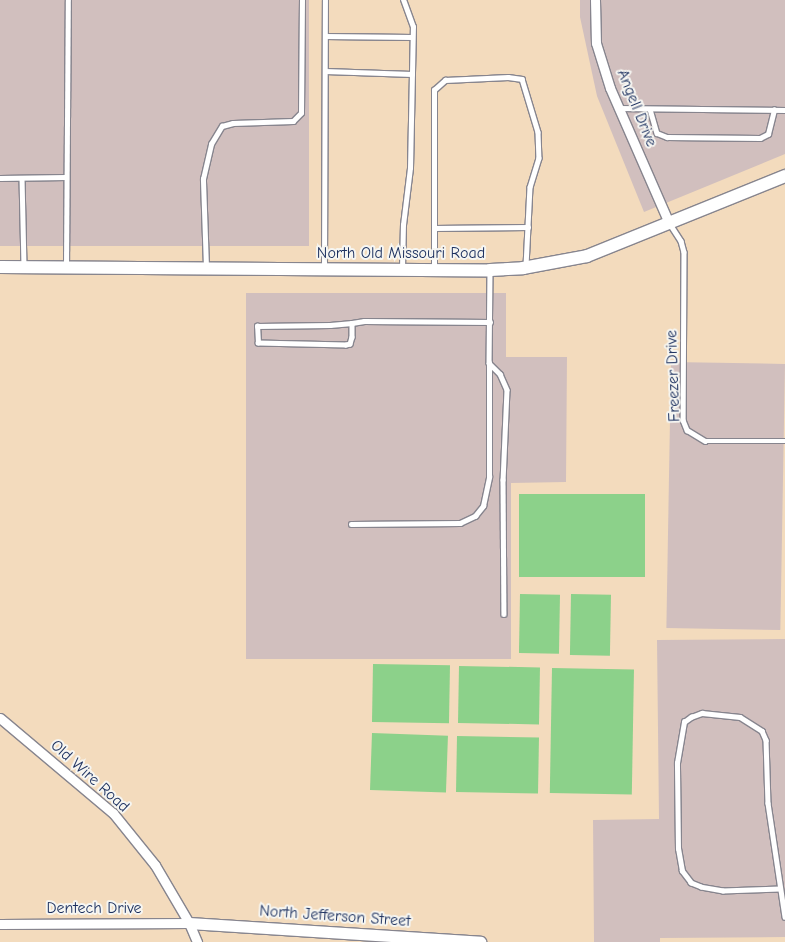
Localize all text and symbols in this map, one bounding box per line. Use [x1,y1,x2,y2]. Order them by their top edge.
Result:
street label: Angell Drive [613,67,661,149]
street label: North Old Missouri Road [317,243,485,263]
street label: Freezer Drive [662,330,684,422]
street label: Old Wire Road [47,736,133,816]
street label: Dentech Drive [46,898,142,918]
street label: North Jefferson Street [259,901,411,931]

